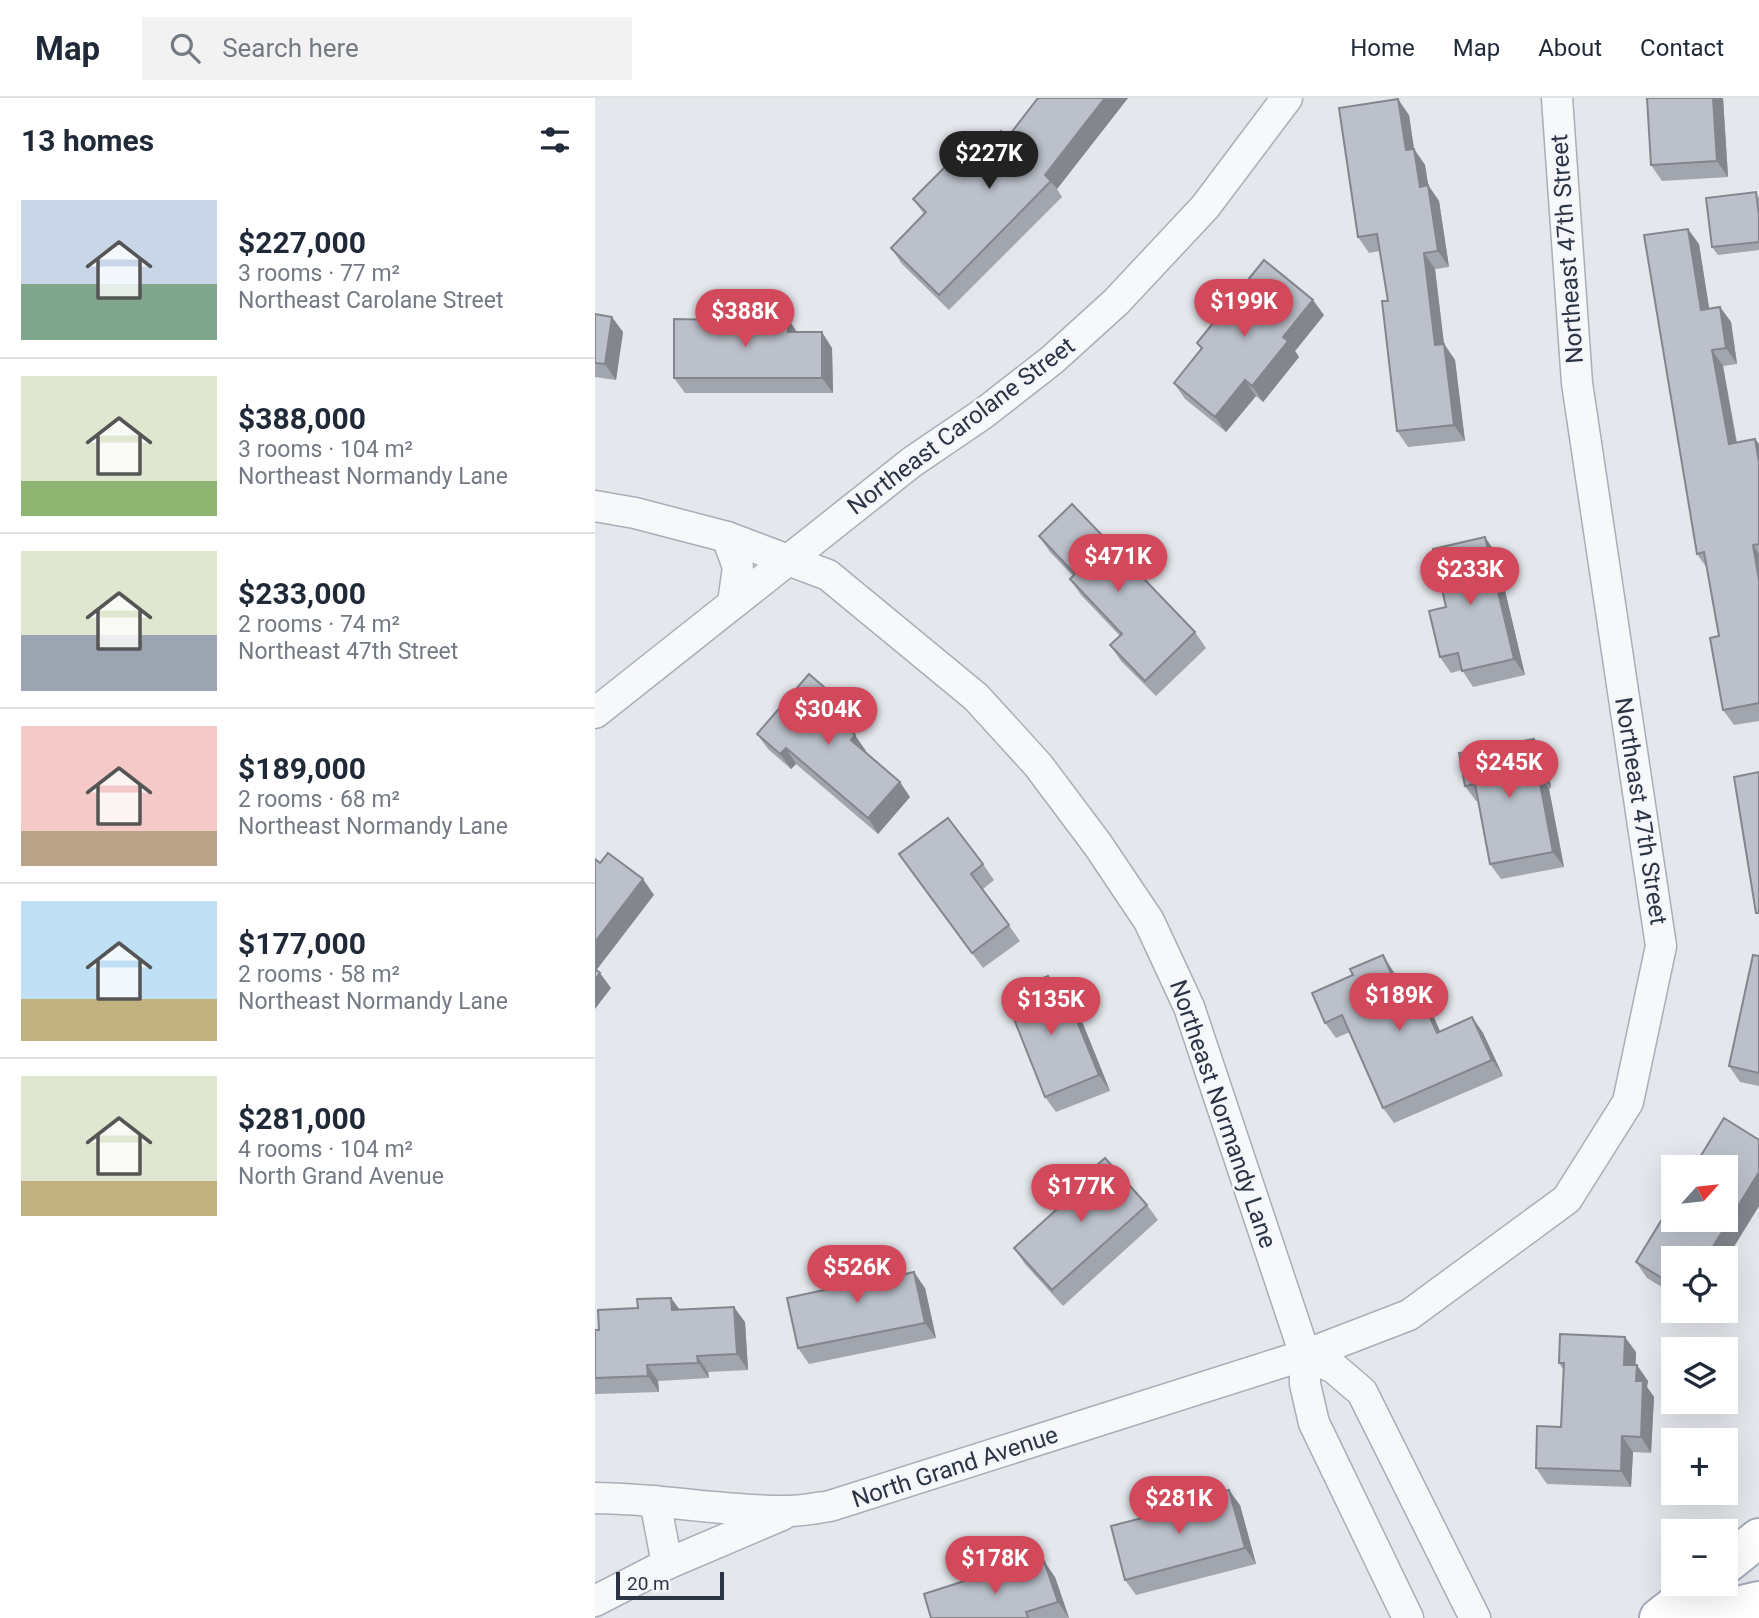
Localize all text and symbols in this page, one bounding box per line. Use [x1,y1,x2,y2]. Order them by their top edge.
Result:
search box [142,17,632,80]
text: Map [35,29,100,68]
icon: search [166,29,204,67]
text: Search here [222,33,359,63]
text: Home [1350,34,1415,62]
text: Map [1453,34,1500,62]
text: About [1538,34,1602,62]
text: Contact [1640,34,1724,62]
icon: filters [536,121,574,159]
text: 13 homes [21,123,154,158]
pin: $227K [940,132,1038,191]
street label: Northeast 47th Street [1545,133,1589,365]
text: $227K [955,140,1023,167]
text: $227,000 [238,225,366,260]
icon: home [77,228,161,312]
text: 3 rooms · 77 m² [238,260,400,287]
pin: $199K [1195,280,1293,339]
text: Northeast Carolane Street [238,287,503,314]
text: $199K [1210,288,1278,315]
pin: $388K [696,289,794,349]
text: $388K [711,298,779,325]
street label: Northeast Carolane Street [842,331,1080,521]
text: $388,000 [238,401,366,436]
icon: home [77,404,161,488]
text: 3 rooms · 104 m² [238,436,413,463]
text: Northeast Normandy Lane [238,463,508,490]
pin: $471K [1069,534,1167,594]
text: $471K [1084,543,1152,570]
pin: $233K [1421,547,1519,607]
text: $233K [1436,556,1504,583]
text: $233,000 [238,576,366,611]
icon: home [77,579,161,663]
text: 2 rooms · 74 m² [238,611,400,638]
text: Northeast 47th Street [238,638,458,665]
pin: $304K [779,688,877,747]
street label: Northeast 47th Street [1609,695,1673,927]
text: $304K [794,696,862,723]
pin: $245K [1460,740,1558,800]
text: $245K [1475,749,1543,776]
text: $189,000 [238,751,366,786]
icon: home [77,754,161,838]
text: 2 rooms · 68 m² [238,786,400,813]
text: Northeast Normandy Lane [238,813,508,840]
text: $177,000 [238,926,366,961]
icon: home [77,929,161,1013]
text: 2 rooms · 58 m² [238,961,400,988]
pin: $189K [1350,974,1448,1033]
street label: Northeast Normandy Lane [1164,976,1282,1252]
pin: $135K [1002,978,1100,1037]
text: $189K [1365,982,1433,1009]
text: $135K [1017,986,1085,1013]
text: Northeast Normandy Lane [238,988,508,1015]
text: $281,000 [238,1101,366,1136]
icon: home [77,1104,161,1188]
text: 4 rooms · 104 m² [238,1136,413,1163]
north arrow [1661,1155,1738,1232]
map controls [1661,1155,1738,1596]
text: North Grand Avenue [238,1163,444,1190]
pin: $177K [1032,1164,1130,1224]
text: $177K [1047,1173,1115,1200]
pin: $526K [808,1246,906,1305]
button: locate [1661,1246,1738,1323]
text: $526K [823,1254,891,1281]
button: layers [1661,1337,1738,1414]
street label: North Grand Avenue [849,1420,1061,1514]
button: + [1661,1428,1738,1505]
pin: $281K [1130,1476,1228,1536]
text: $281K [1145,1485,1213,1512]
button: − [1661,1519,1738,1596]
pin: $178K [946,1536,1044,1596]
text: $178K [961,1545,1029,1572]
scale bar [616,1569,725,1601]
text: 20 m [627,1572,670,1595]

